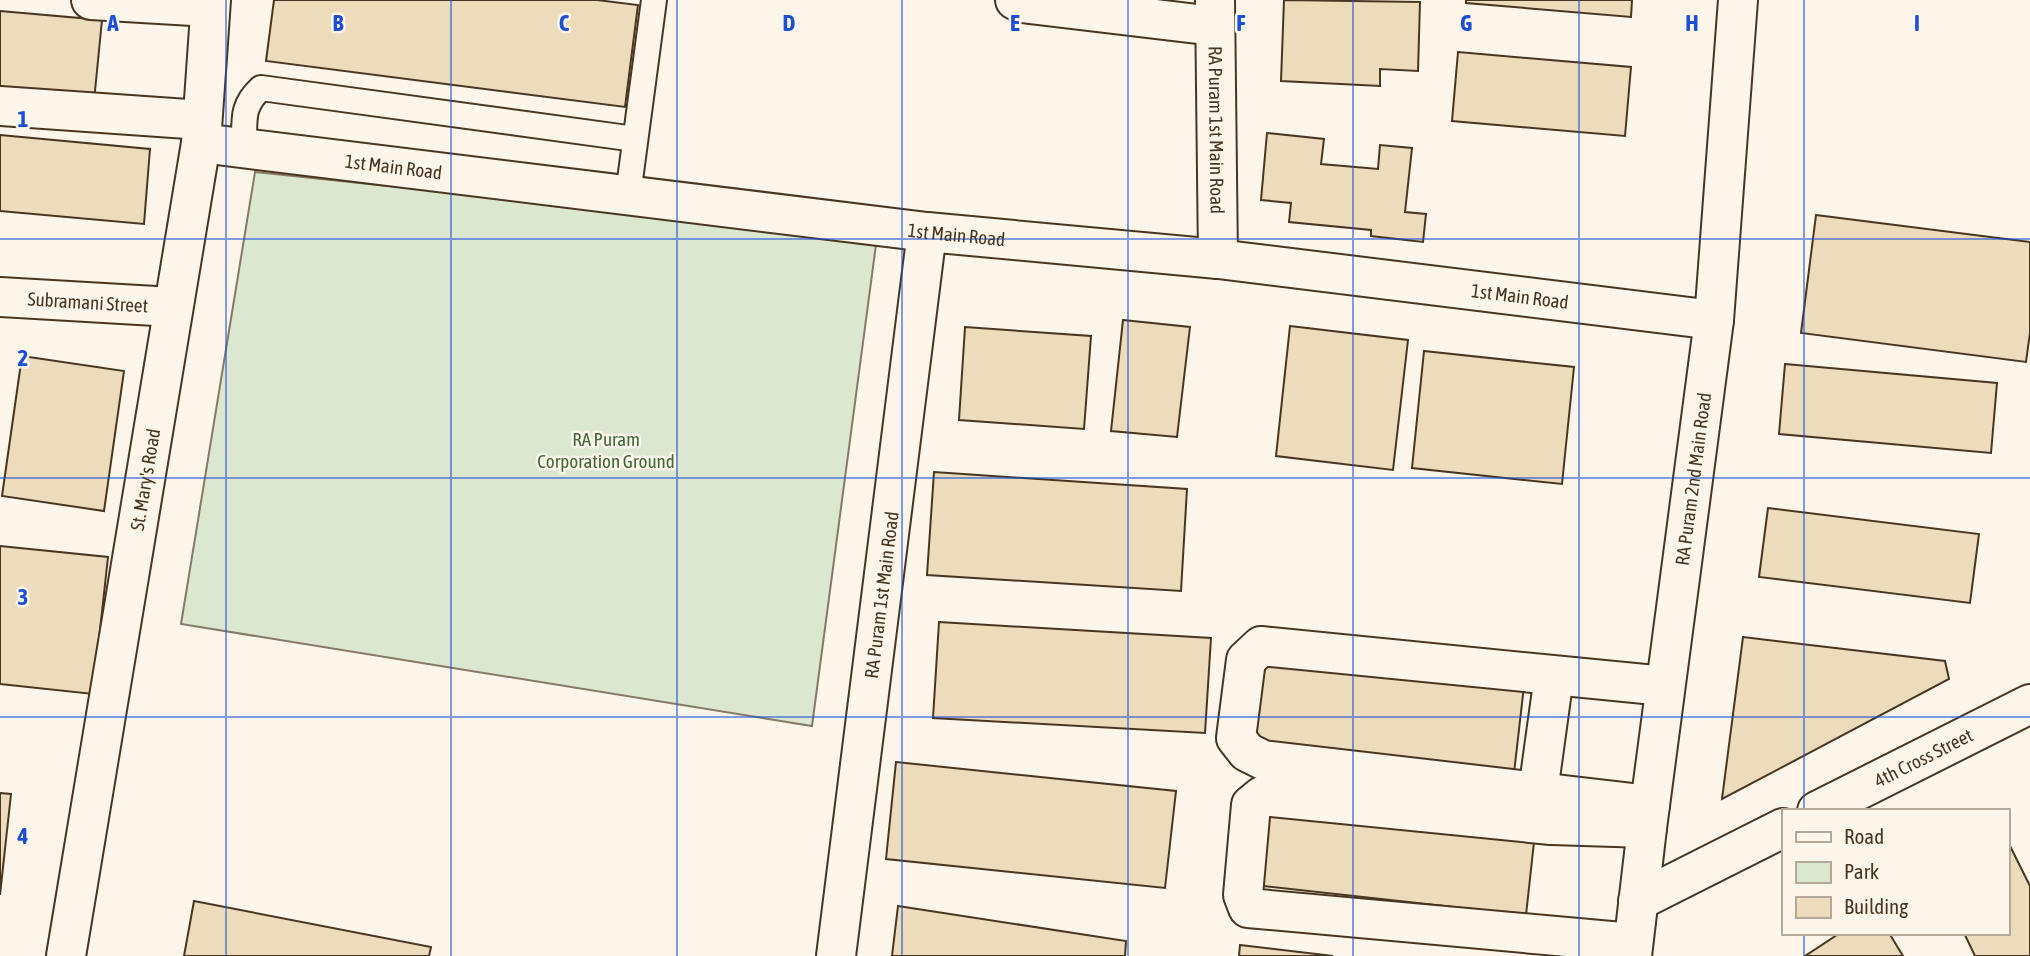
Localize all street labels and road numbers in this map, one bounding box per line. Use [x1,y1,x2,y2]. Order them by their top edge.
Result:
street label: RA Puram 1st Main Road [1205,46,1228,214]
street label: 1st Main Road [344,150,443,183]
street label: 1st Main Road [906,219,1006,250]
street label: 1st Main Road [1470,279,1570,313]
street label: Subramani Street [27,288,149,317]
street label: RA Puram 2nd Main Road [1671,391,1715,567]
street label: St. Mary's Road [126,427,164,532]
street label: RA Puram 1st Main Road [860,510,903,680]
street label: 4th Cross Street [1871,724,1976,791]

